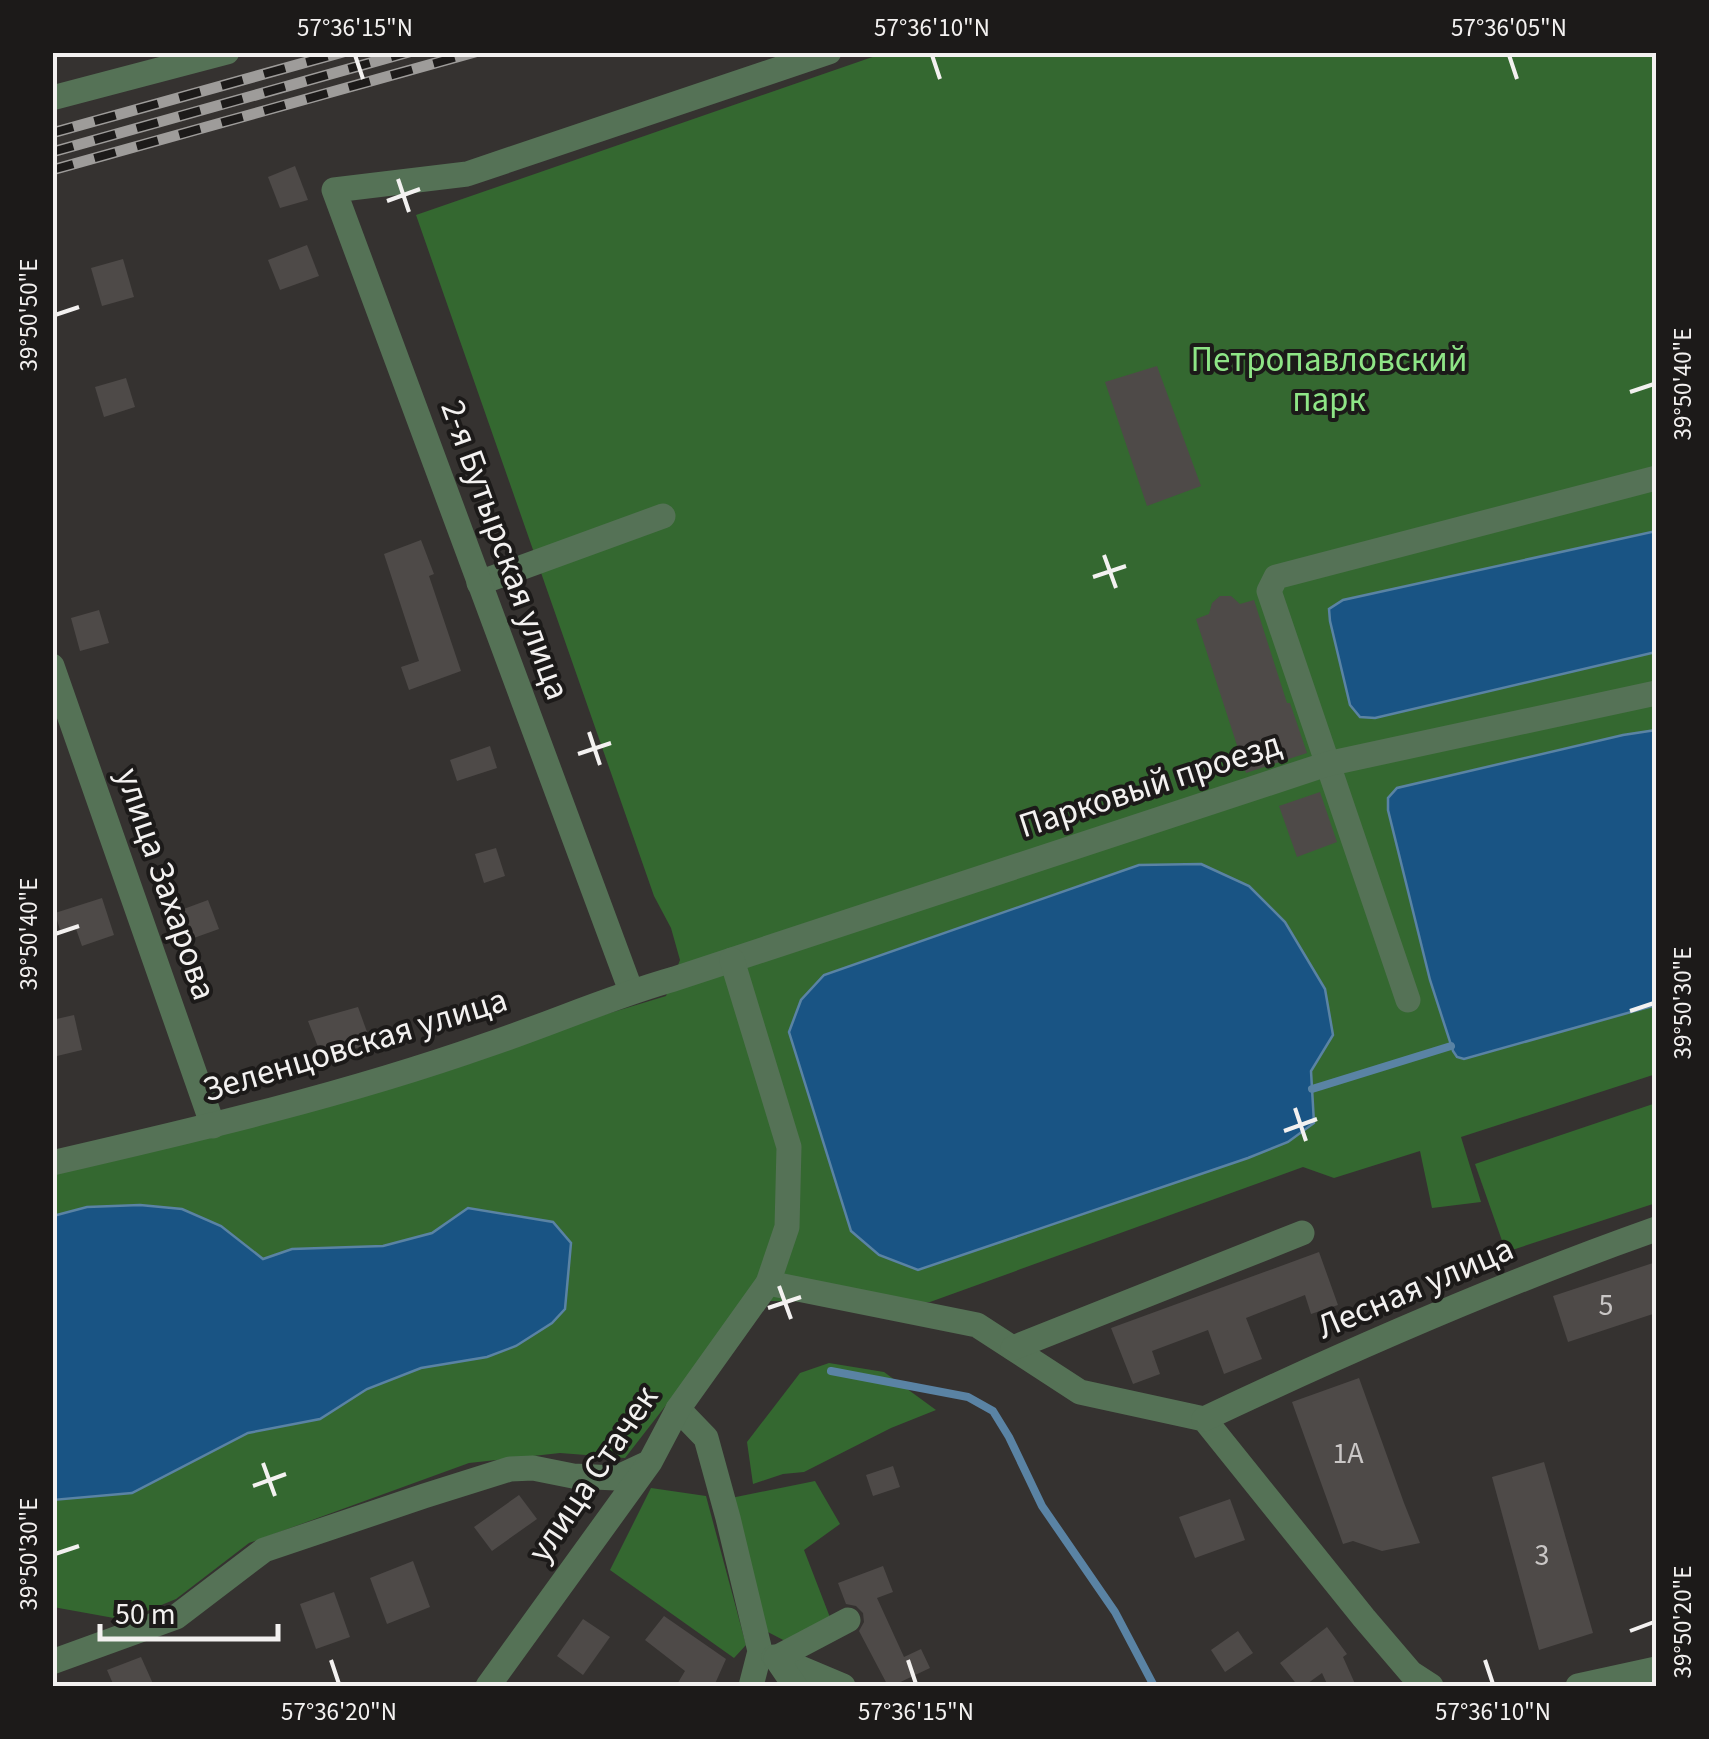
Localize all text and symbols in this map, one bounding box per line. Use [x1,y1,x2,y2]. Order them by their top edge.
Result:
text: 57°36'15"N [297,10,413,46]
text: 57°36'10"N [874,10,990,46]
text: 57°36'05"N [1451,10,1567,46]
text: 39°50'50"E [11,259,47,371]
text: 39°50'40"E [1665,328,1701,440]
park label: Петропавловский парк [1190,335,1468,425]
street label: 2-я Бутырская улица [428,393,582,707]
street label: Парковый проезд [1012,719,1288,851]
street label: улица Захарова [103,761,229,1007]
text: 39°50'40"E [11,878,47,990]
text: 39°50'30"E [1665,947,1701,1059]
street label: Зеленцовская улица [197,975,513,1115]
street label: Лесная улица [1309,1224,1521,1352]
house number: 5 [1599,1284,1613,1327]
street label: улица Стачек [515,1375,671,1572]
house number: 1А [1332,1432,1364,1475]
text: 39°50'30"E [11,1498,47,1610]
house number: 3 [1535,1534,1549,1577]
text: 39°50'20"E [1665,1566,1701,1678]
scale bar [100,1579,278,1641]
text: 50 m [115,1593,176,1636]
text: 57°36'20"N [281,1694,397,1730]
text: 57°36'15"N [858,1694,974,1730]
text: 57°36'10"N [1435,1694,1551,1730]

